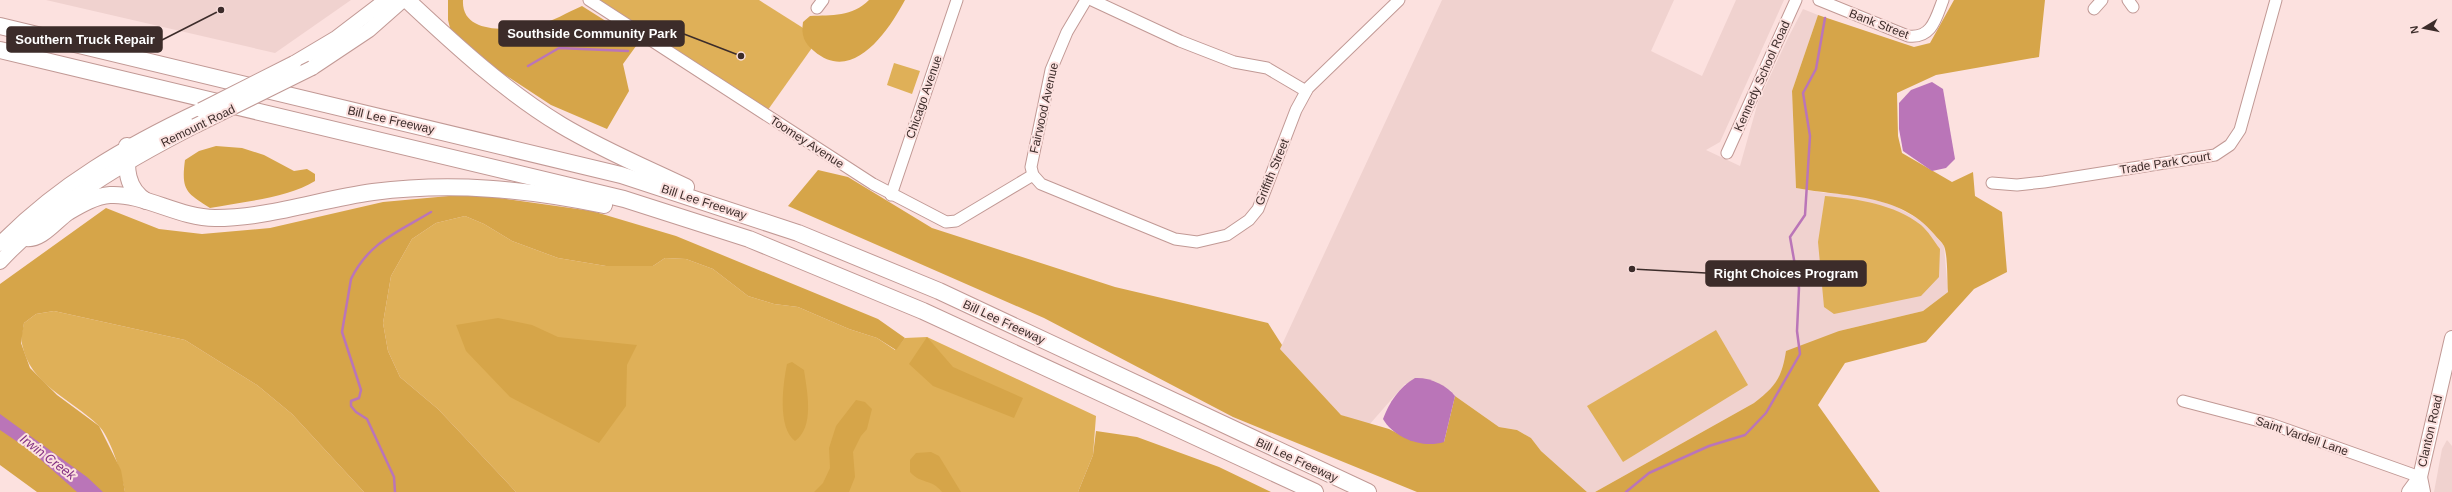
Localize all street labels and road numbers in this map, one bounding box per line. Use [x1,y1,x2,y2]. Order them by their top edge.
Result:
street label: Bank Street [1847,6,1911,42]
street label: Kennedy School Road [1731,19,1793,133]
street label: Chicago Avenue [903,53,945,140]
street label: Fairwood Avenue [1027,61,1061,155]
street label: Remount Road [159,102,237,150]
street label: Bill Lee Freeway [346,103,436,137]
street label: Toomey Avenue [767,113,847,171]
street label: Griffith Street [1252,136,1292,207]
street label: Trade Park Court [2119,149,2212,177]
street label: Bill Lee Freeway [660,182,748,222]
street label: Bill Lee Freeway [961,297,1047,347]
street label: Clanton Road [2415,394,2445,468]
street label: Saint Vardell Lane [2254,414,2351,459]
street label: Bill Lee Freeway [1254,435,1340,485]

